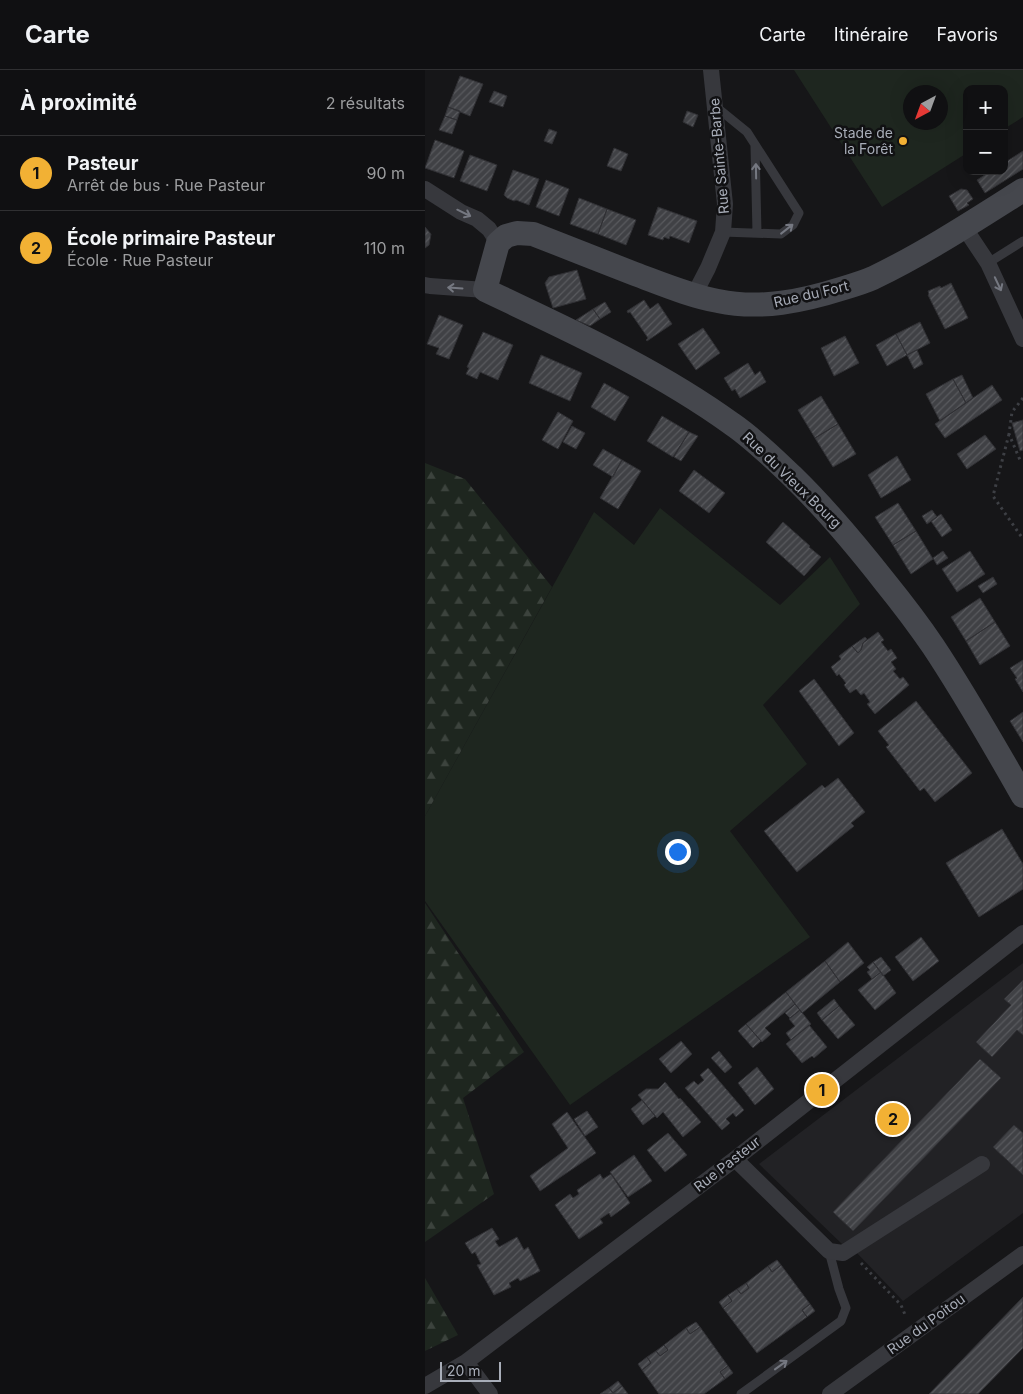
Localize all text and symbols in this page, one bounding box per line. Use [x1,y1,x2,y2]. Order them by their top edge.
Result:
text: Carte [25,20,90,49]
text: Carte [759,24,806,45]
text: Itinéraire [834,24,908,45]
text: Favoris [936,24,998,45]
north arrow [903,85,948,130]
map controls [963,85,1008,175]
button: + [963,85,1008,130]
text: À proximité [20,90,137,115]
text: 2 résultats [326,93,405,113]
street label: Rue Sainte-Barbe [705,97,732,215]
place label: Stade de la Forêt [834,124,893,157]
button: − [963,130,1008,175]
marker: Stade de la Forêt [897,135,909,147]
text: Pasteur [67,152,138,175]
text: 1 [33,163,39,183]
text: 90 m [366,163,405,183]
one-way arrow [751,163,760,179]
text: Arrêt de bus · Rue Pasteur [67,175,265,195]
one-way arrow [456,209,471,218]
one-way arrow [781,224,794,235]
text: École primaire Pasteur [67,227,275,250]
text: 2 [31,238,41,258]
text: 110 m [363,238,405,258]
text: École · Rue Pasteur [67,250,213,270]
one-way arrow [994,276,1003,291]
street label: Rue du Fort [772,277,850,310]
one-way arrow [447,283,463,293]
street label: Rue du Vieux Bourg [739,428,845,531]
your location [665,839,691,865]
pin: 1 [806,1071,838,1109]
pin: 2 [877,1100,909,1138]
street label: Rue Pasteur [690,1132,763,1195]
street label: Rue du Poitou [884,1290,968,1357]
scale bar [440,1359,501,1382]
one-way arrow [774,1360,788,1370]
text: 20 m [447,1362,481,1379]

